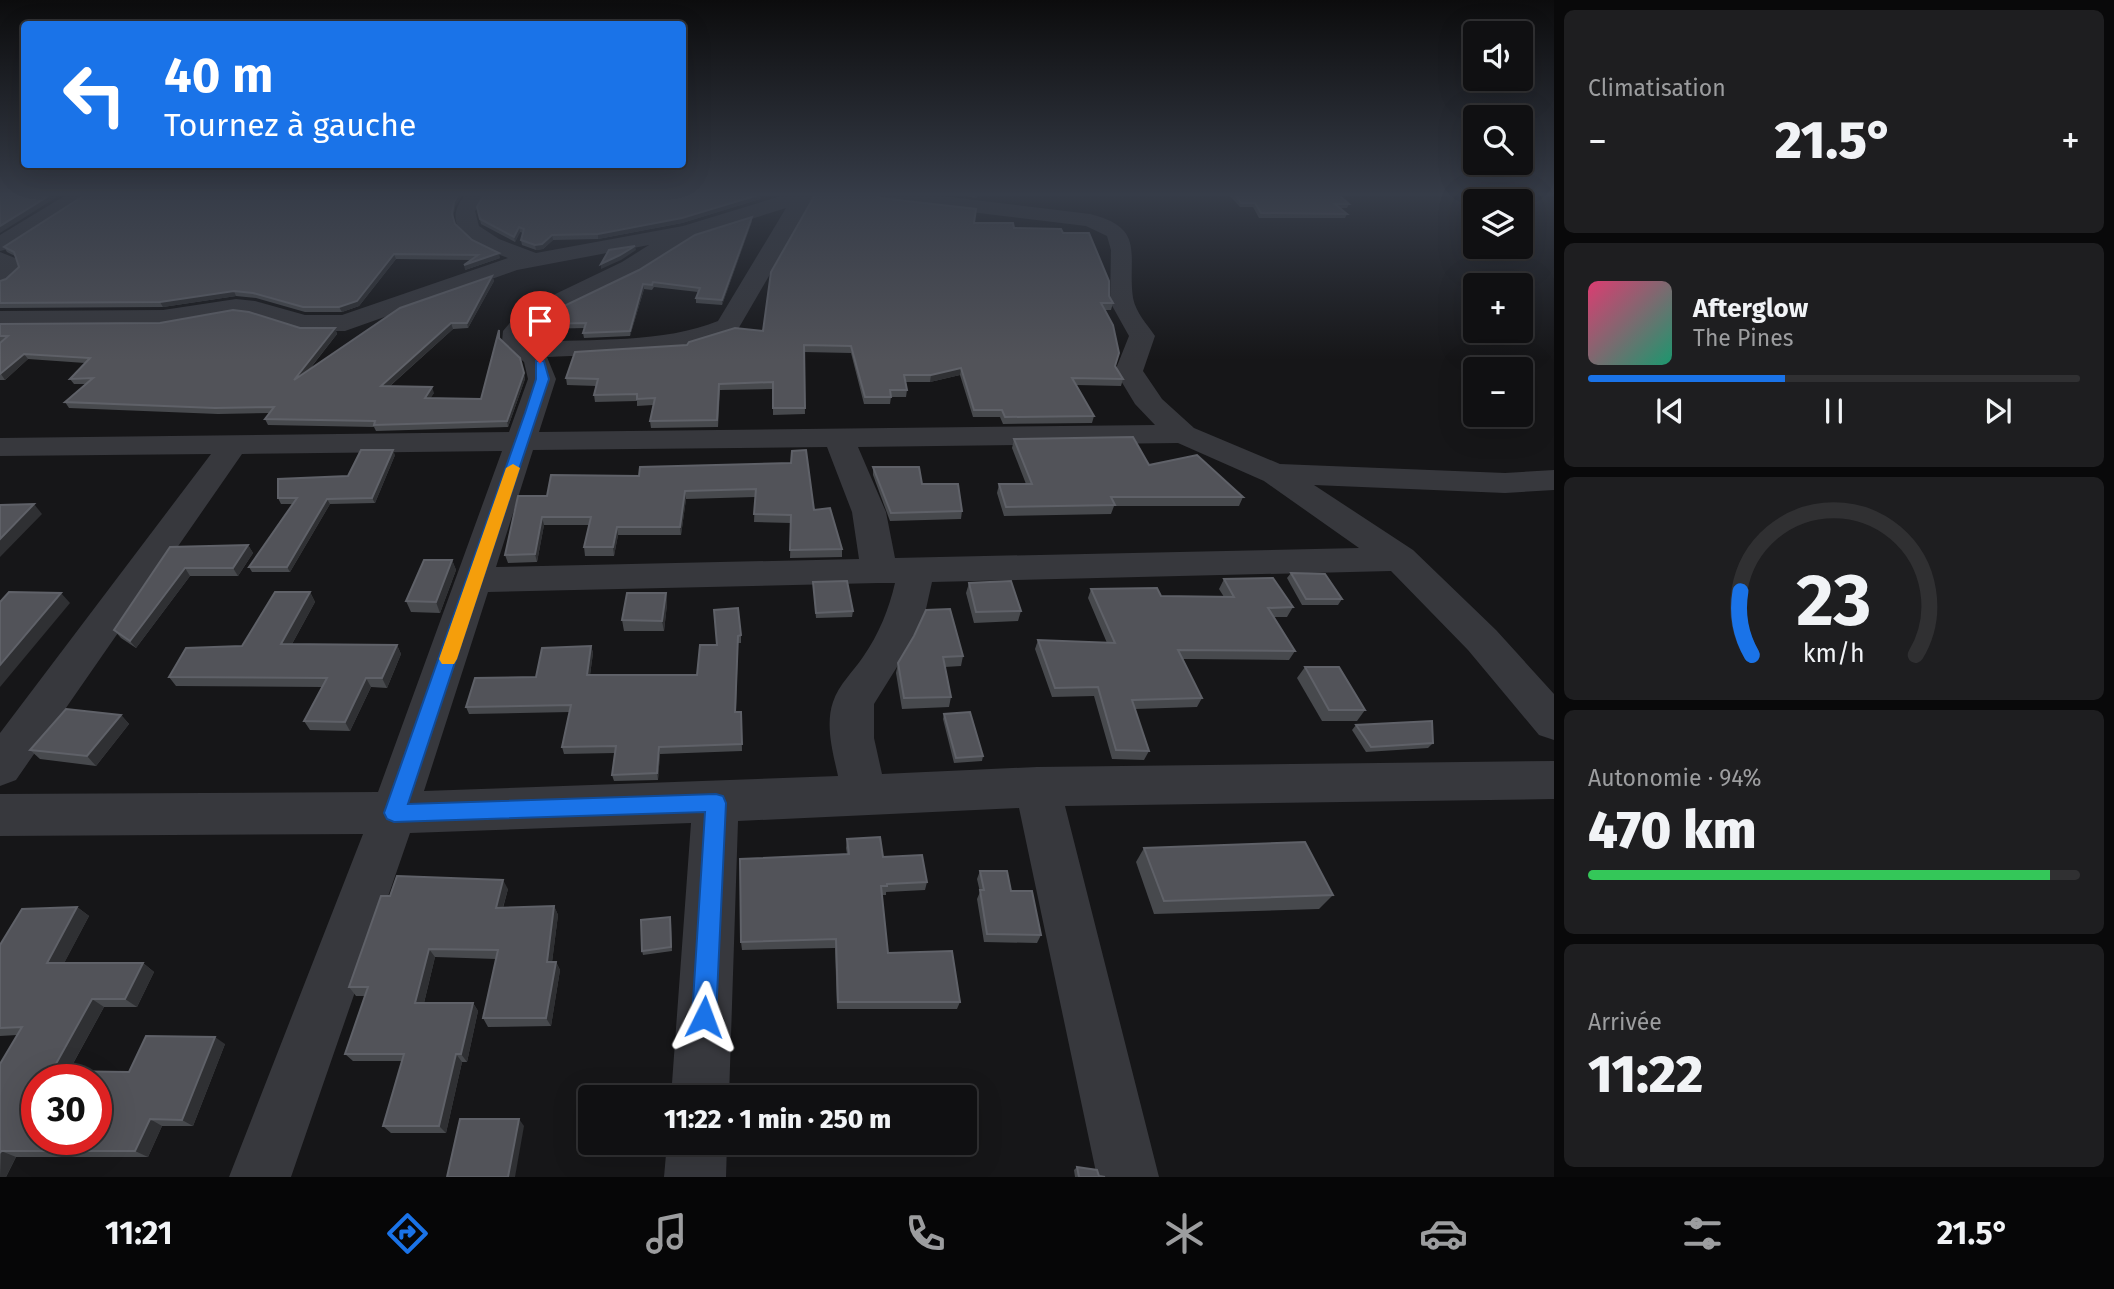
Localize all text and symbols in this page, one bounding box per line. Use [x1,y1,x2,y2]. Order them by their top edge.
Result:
map controls [1463,21,1533,427]
button: sound [1463,21,1533,91]
text: 40 m [164,46,273,105]
icon: left [49,49,140,140]
text: Climatisation [1588,74,1726,102]
button: search [1463,105,1533,175]
text: Tournez à gauche [164,106,416,144]
text: 21.5° [1775,109,1893,172]
text: − [1588,118,1607,164]
text: + [2061,118,2080,164]
button: layers [1463,189,1533,259]
button: + [1463,273,1533,343]
pin [510,291,570,363]
text: Afterglow [1693,293,1808,324]
icon: arrive [521,302,559,340]
text: The Pines [1693,324,1794,352]
button: − [1463,357,1533,427]
icon: previous [1651,392,1689,430]
icon: pause [1815,392,1853,430]
icon: next [1979,392,2017,430]
text: 23 [1796,557,1872,644]
text: km/h [1803,638,1865,668]
text: Autonomie · 94% [1588,764,1761,792]
text: 470 km [1588,799,1756,862]
position arrow [667,980,741,1054]
text: Arrivée [1588,1008,1662,1036]
text: 11:22 [1588,1043,1703,1106]
speed limit sign: 30 [21,1064,112,1155]
text: 11:22 · 1 min · 250 m [664,1104,891,1135]
icon: directions [383,1209,432,1258]
icon: music [642,1209,691,1258]
icon: phone [901,1209,950,1258]
icon: climate [1160,1209,1209,1258]
icon: car [1419,1209,1468,1258]
icon: filters [1678,1209,1727,1258]
text: 11:21 [105,1214,173,1252]
text: 21.5° [1937,1214,2009,1252]

